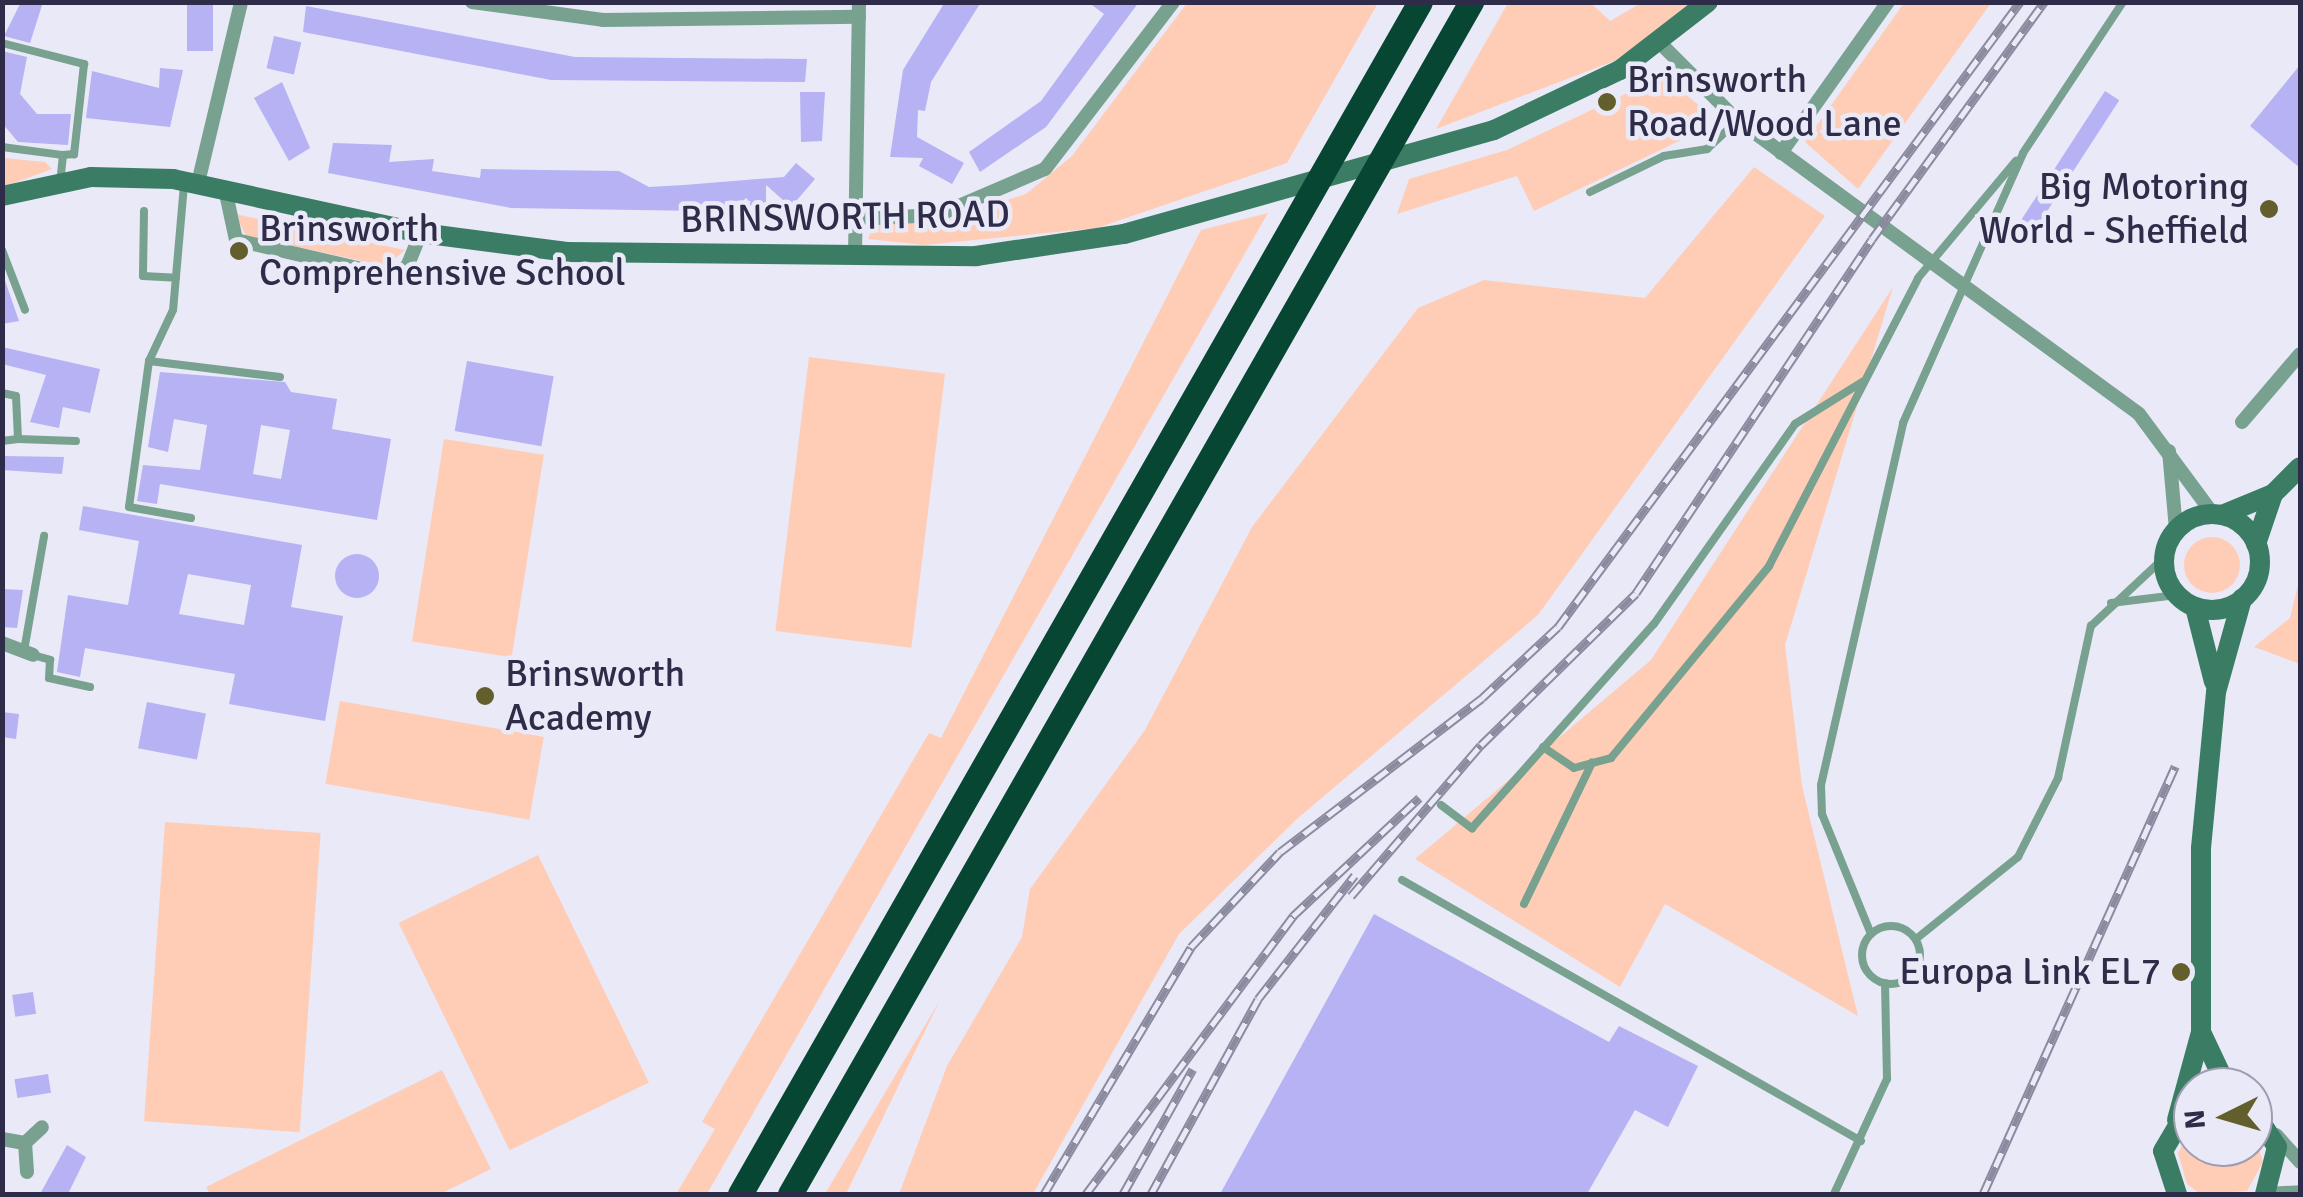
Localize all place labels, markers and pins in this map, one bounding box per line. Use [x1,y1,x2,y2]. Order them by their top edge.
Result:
place label: Brinsworth Road/Wood Lane [1627,57,1902,146]
marker: Brinsworth Road/Wood Lane [1596,91,1618,113]
place label: Big Motoring World - Sheffield [1979,164,2249,253]
marker: Big Motoring World - Sheffield [2258,198,2280,220]
place label: Brinsworth Comprehensive School [259,206,626,296]
marker: Brinsworth Comprehensive School [228,240,250,262]
place label: Brinsworth Academy [505,651,685,741]
marker: Brinsworth Academy [474,685,496,707]
place label: Europa Link EL7 [1899,949,2161,995]
marker: Europa Link EL7 [2170,961,2192,983]

